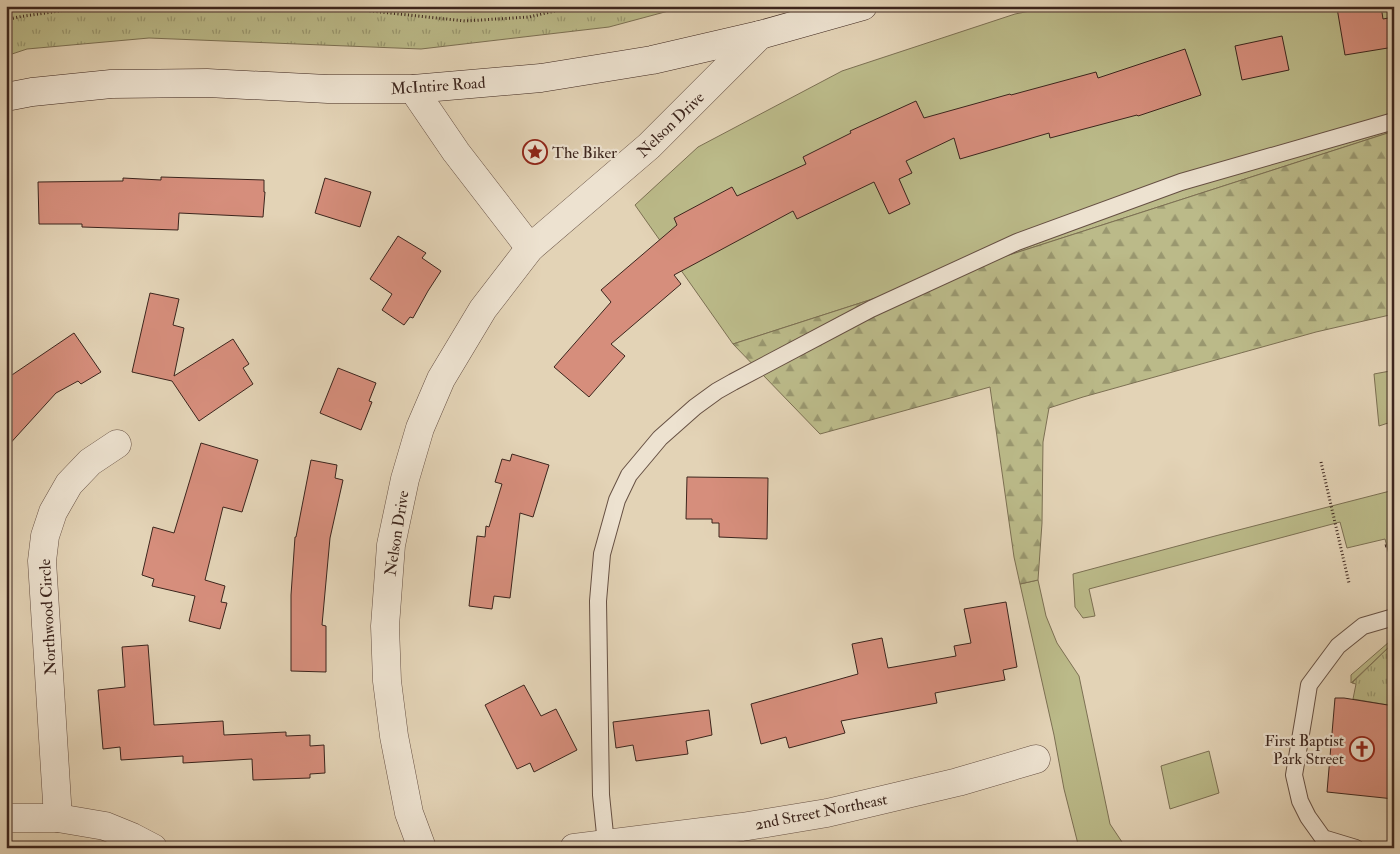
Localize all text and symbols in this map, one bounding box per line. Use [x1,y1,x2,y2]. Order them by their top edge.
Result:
street label: McIntire Road [390,73,486,99]
street label: Nelson Drive [633,87,709,162]
place icon: The Biker [522,139,548,165]
place label: The Biker [552,143,617,163]
street label: Nelson Drive [380,489,414,577]
street label: Northwood Circle [35,558,61,676]
place label: First Baptist Park Street [1265,731,1344,769]
church icon: First Baptist Park Street [1349,736,1375,762]
street label: 2nd Street Northeast [753,789,889,835]

